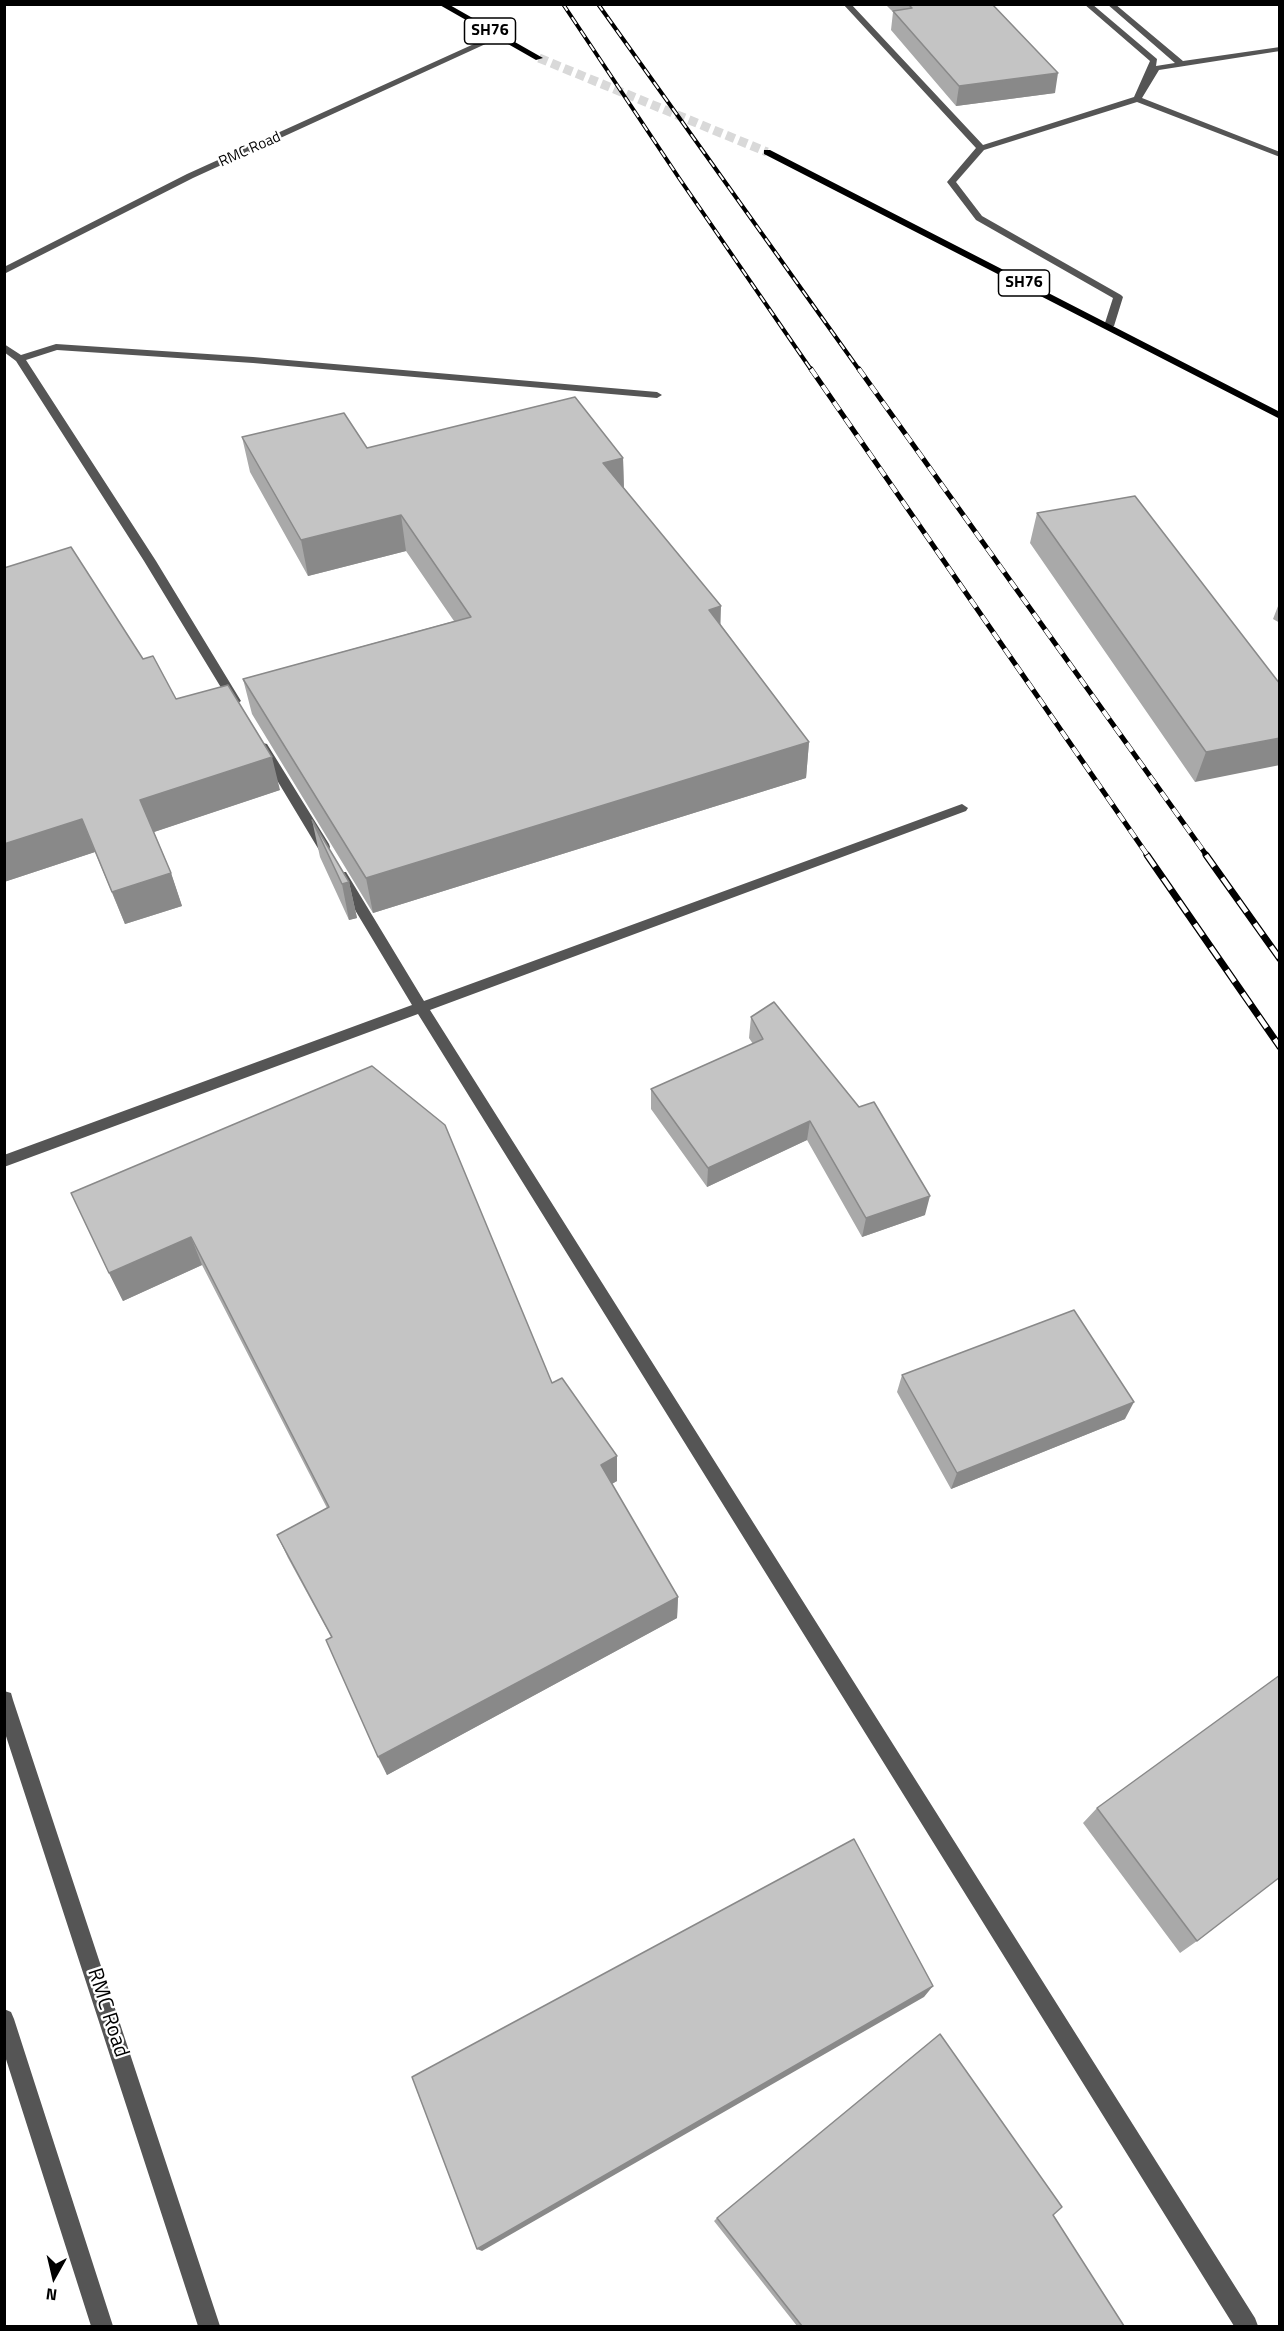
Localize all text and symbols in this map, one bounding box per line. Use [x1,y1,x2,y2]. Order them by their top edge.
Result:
road number: SH76 [464,18,516,44]
street label: RMC Road [216,128,284,172]
road number: SH76 [998,270,1050,296]
street label: RMC Road [81,1965,133,2061]
north arrow [24,2247,84,2307]
text: N [44,2282,59,2307]

